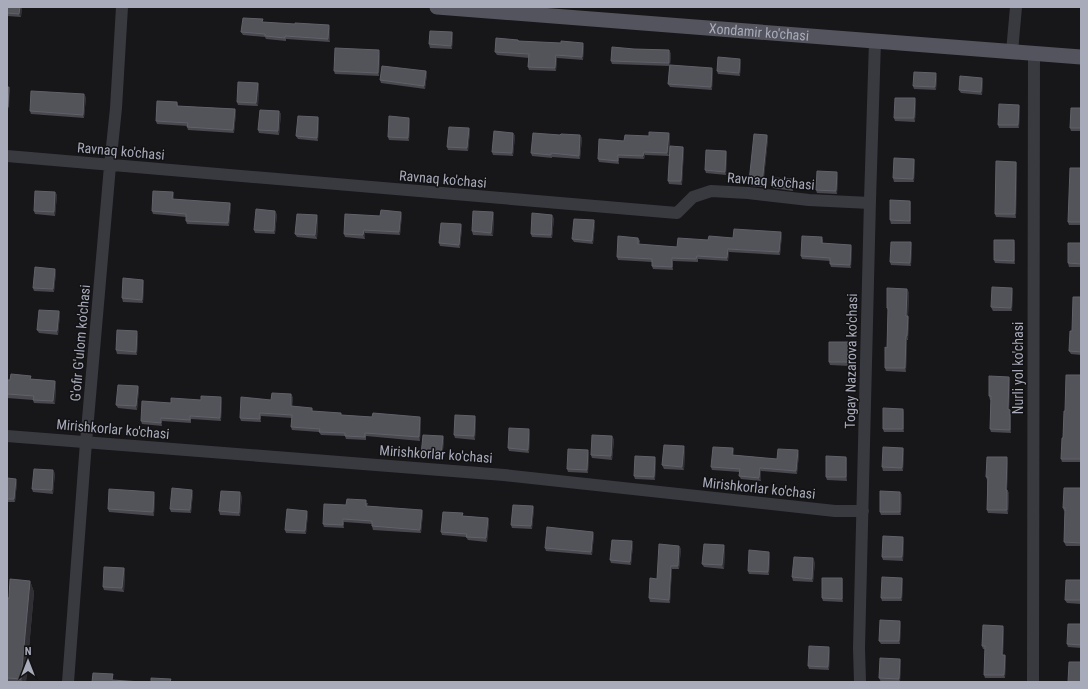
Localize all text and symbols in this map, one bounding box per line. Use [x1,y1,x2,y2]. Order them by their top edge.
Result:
street label: Xondamir ko'chasi [708,20,810,44]
street label: Ravnaq ko'chasi [77,139,165,163]
street label: Ravnaq ko'chasi [399,167,487,191]
street label: Ravnaq ko'chasi [727,169,815,193]
street label: G'ofir G'ulom ko'chasi [67,284,93,402]
street label: Togay Nazarova ko'chasi [842,293,860,429]
street label: Nurli yol ko'chasi [1010,322,1026,414]
street label: Mirishkorlar ko'chasi [56,416,170,442]
street label: Mirishkorlar ko'chasi [379,442,493,466]
street label: Mirishkorlar ko'chasi [702,474,816,502]
north arrow [8,641,48,681]
text: N [25,645,32,658]

